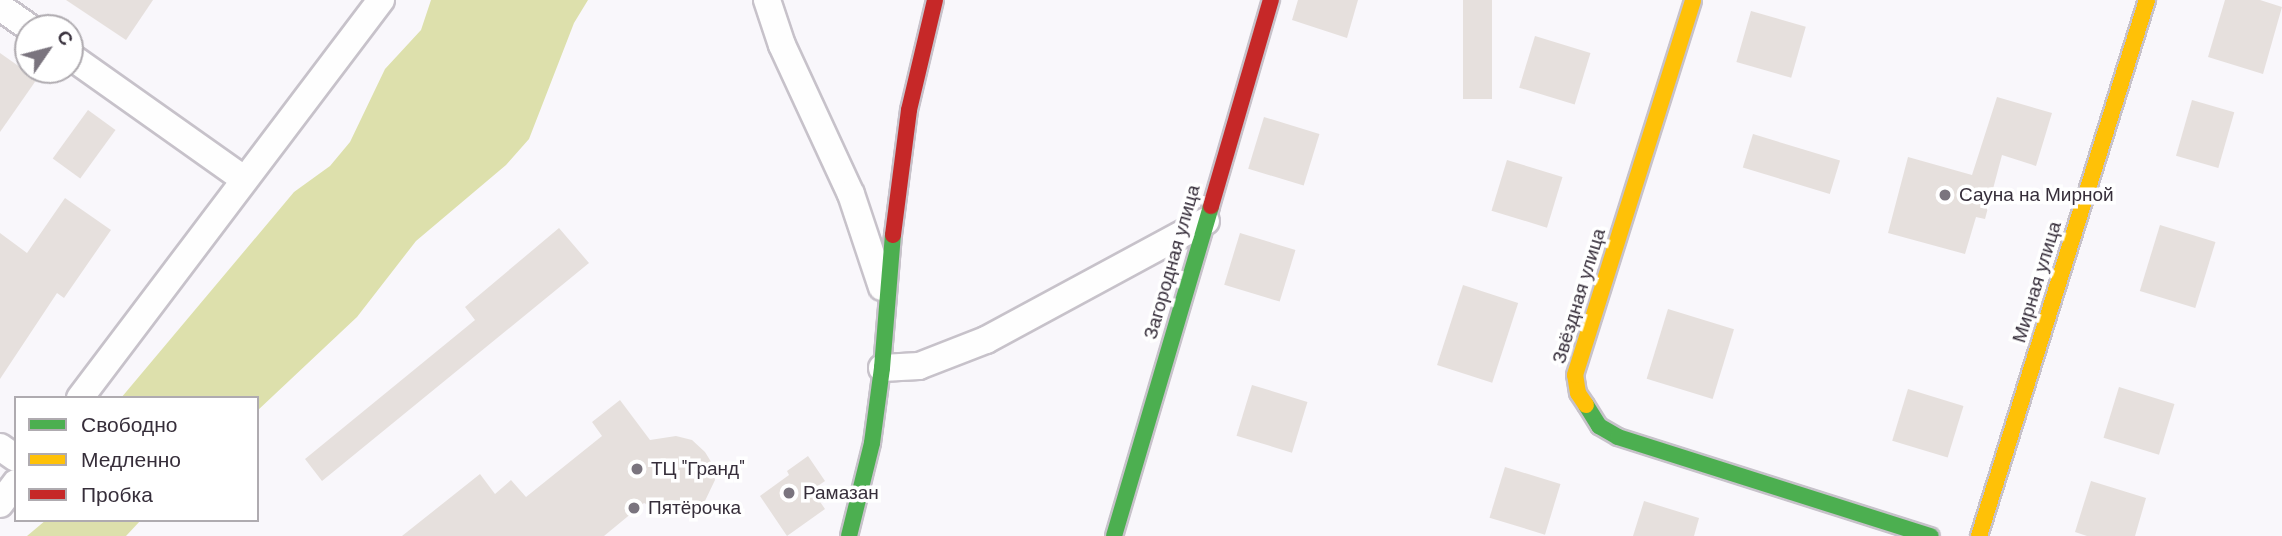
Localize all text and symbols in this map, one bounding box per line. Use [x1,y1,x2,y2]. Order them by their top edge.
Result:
north arrow [14,14,84,84]
text: С [51,25,79,51]
street label: Загородная улица [1139,182,1205,342]
place label: Сауна на Мирной [1959,184,2114,206]
marker: Сауна на Мирной [1937,187,1953,203]
street label: Мирная улица [2008,219,2066,345]
street label: Звёздная улица [1548,226,1610,366]
legend [14,396,259,522]
text: Свободно [81,411,178,439]
text: Медленно [81,446,181,474]
place label: ТЦ "Гранд" [651,458,745,480]
marker: ТЦ "Гранд" [629,461,645,477]
text: Пробка [81,481,153,509]
place label: Рамазан [803,482,879,504]
marker: Рамазан [781,485,797,501]
place label: Пятёрочка [648,497,741,519]
marker: Пятёрочка [626,500,642,516]

